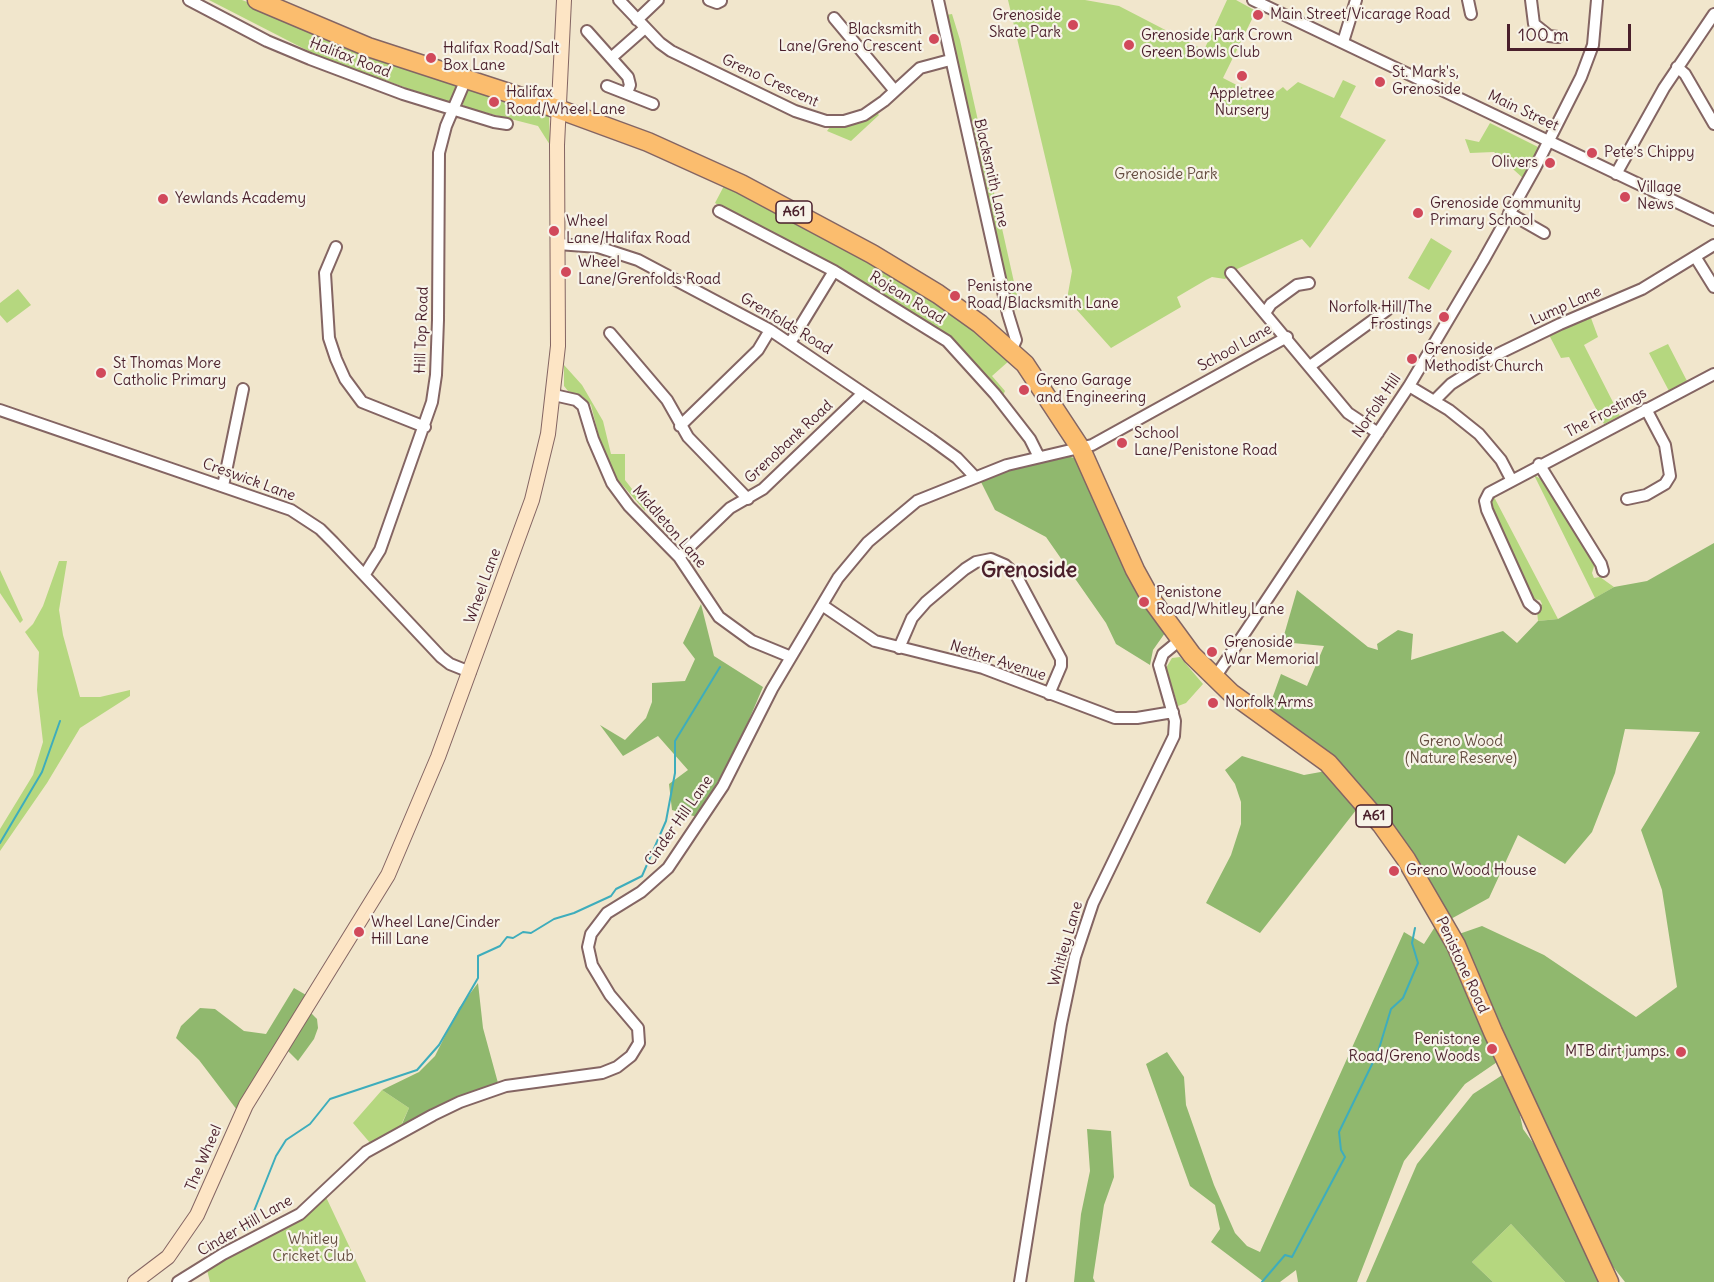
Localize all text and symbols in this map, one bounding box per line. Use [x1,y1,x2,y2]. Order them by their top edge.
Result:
place label: Main Street/Vicarage Road [1270,6,1450,24]
place label: Grenoside Skate Park [989,7,1061,42]
marker: Main Street/Vicarage Road [1251,8,1265,22]
scale bar [1510,12,1634,50]
marker: Grenoside Skate Park [1066,18,1080,32]
place label: Blacksmith Lane/Greno Crescent [778,21,922,56]
text: 100 m [1518,23,1569,46]
place label: Grenoside Park Crown Green Bowls Club [1141,27,1293,62]
marker: Blacksmith Lane/Greno Crescent [927,32,941,46]
street label: Halifax Road [307,34,393,82]
marker: Grenoside Park Crown Green Bowls Club [1122,38,1136,52]
place label: Halifax Road/Salt Box Lane [443,40,559,75]
marker: Halifax Road/Salt Box Lane [424,51,438,65]
street label: Greno Crescent [719,51,821,111]
place label: St. Mark's, Grenoside [1392,64,1461,99]
marker: Appletree Nursery [1235,69,1249,83]
marker: St. Mark's, Grenoside [1373,75,1387,89]
place label: Halifax Road/Wheel Lane [506,84,625,119]
place label: Appletree Nursery [1209,85,1275,120]
street label: Main Street [1485,87,1561,135]
marker: Halifax Road/Wheel Lane [487,95,501,109]
street label: Blacksmith Lane [970,117,1012,229]
place label: Pete’s Chippy [1604,144,1694,162]
marker: Pete’s Chippy [1585,146,1599,160]
place label: Olivers [1491,154,1538,172]
marker: Olivers [1543,156,1557,170]
park label: Grenoside Park [1114,166,1218,184]
place label: Village News [1637,179,1681,214]
place label: Yewlands Academy [175,190,306,208]
marker: Village News [1618,190,1632,204]
marker: Yewlands Academy [156,192,170,206]
place label: Grenoside Community Primary School [1430,195,1581,230]
road number: A61 [776,201,812,223]
marker: Grenoside Community Primary School [1411,206,1425,220]
place label: Wheel Lane/Halifax Road [566,213,690,248]
marker: Wheel Lane/Halifax Road [547,224,561,238]
place label: Wheel Lane/Grenfolds Road [578,254,721,289]
marker: Wheel Lane/Grenfolds Road [559,265,573,279]
street label: Rojean Road [866,268,948,328]
place label: Penistone Road/Blacksmith Lane [967,278,1119,313]
street label: Lump Lane [1528,282,1604,330]
street label: Hill Top Road [411,286,433,374]
street label: Grenfolds Road [737,289,835,359]
marker: Penistone Road/Blacksmith Lane [948,289,962,303]
place label: Norfolk Hill/The Frostings [1329,299,1432,334]
marker: Norfolk Hill/The Frostings [1437,310,1451,324]
street label: School Lane [1195,320,1275,376]
place label: Grenoside Methodist Church [1424,341,1543,376]
marker: Grenoside Methodist Church [1405,352,1419,366]
place label: St Thomas More Catholic Primary [113,355,226,390]
marker: St Thomas More Catholic Primary [94,366,108,380]
street label: Norfolk Hill [1349,371,1405,441]
place label: Greno Garage and Engineering [1036,372,1146,407]
marker: Greno Garage and Engineering [1017,383,1031,397]
street label: The Frostings [1562,384,1650,442]
street label: Grenobank Road [741,397,837,487]
place label: School Lane/Penistone Road [1134,425,1277,460]
marker: School Lane/Penistone Road [1115,436,1129,450]
street label: Creswick Lane [200,455,298,505]
street label: Middleton Lane [628,482,710,572]
street label: Wheel Lane [461,546,505,626]
district label: Grenoside [981,558,1077,584]
place label: Penistone Road/Whitley Lane [1156,584,1284,619]
marker: Penistone Road/Whitley Lane [1137,595,1151,609]
place label: Grenoside War Memorial [1224,634,1319,669]
street label: Nether Avenue [948,637,1048,685]
marker: Grenoside War Memorial [1205,645,1219,659]
place label: Norfolk Arms [1225,694,1313,712]
marker: Norfolk Arms [1206,696,1220,710]
park label: Greno Wood (Nature Reserve) [1405,733,1517,768]
street label: Cinder Hill Lane [641,772,717,870]
road number: A61 [1356,805,1392,827]
place label: Greno Wood House [1406,862,1536,880]
marker: Greno Wood House [1387,864,1401,878]
street label: Whitley Lane [1045,899,1087,989]
place label: Wheel Lane/Cinder Hill Lane [371,914,500,949]
street label: Penistone Road [1432,914,1492,1016]
marker: Wheel Lane/Cinder Hill Lane [352,925,366,939]
place label: Penistone Road/Greno Woods [1348,1031,1480,1066]
marker: Penistone Road/Greno Woods [1485,1042,1499,1056]
place label: MTB dirt jumps. [1565,1043,1669,1061]
marker: MTB dirt jumps. [1674,1045,1688,1059]
street label: The Wheel [182,1122,226,1194]
street label: Cinder Hill Lane [194,1192,296,1260]
park label: Whitley Cricket Club [272,1231,354,1266]

